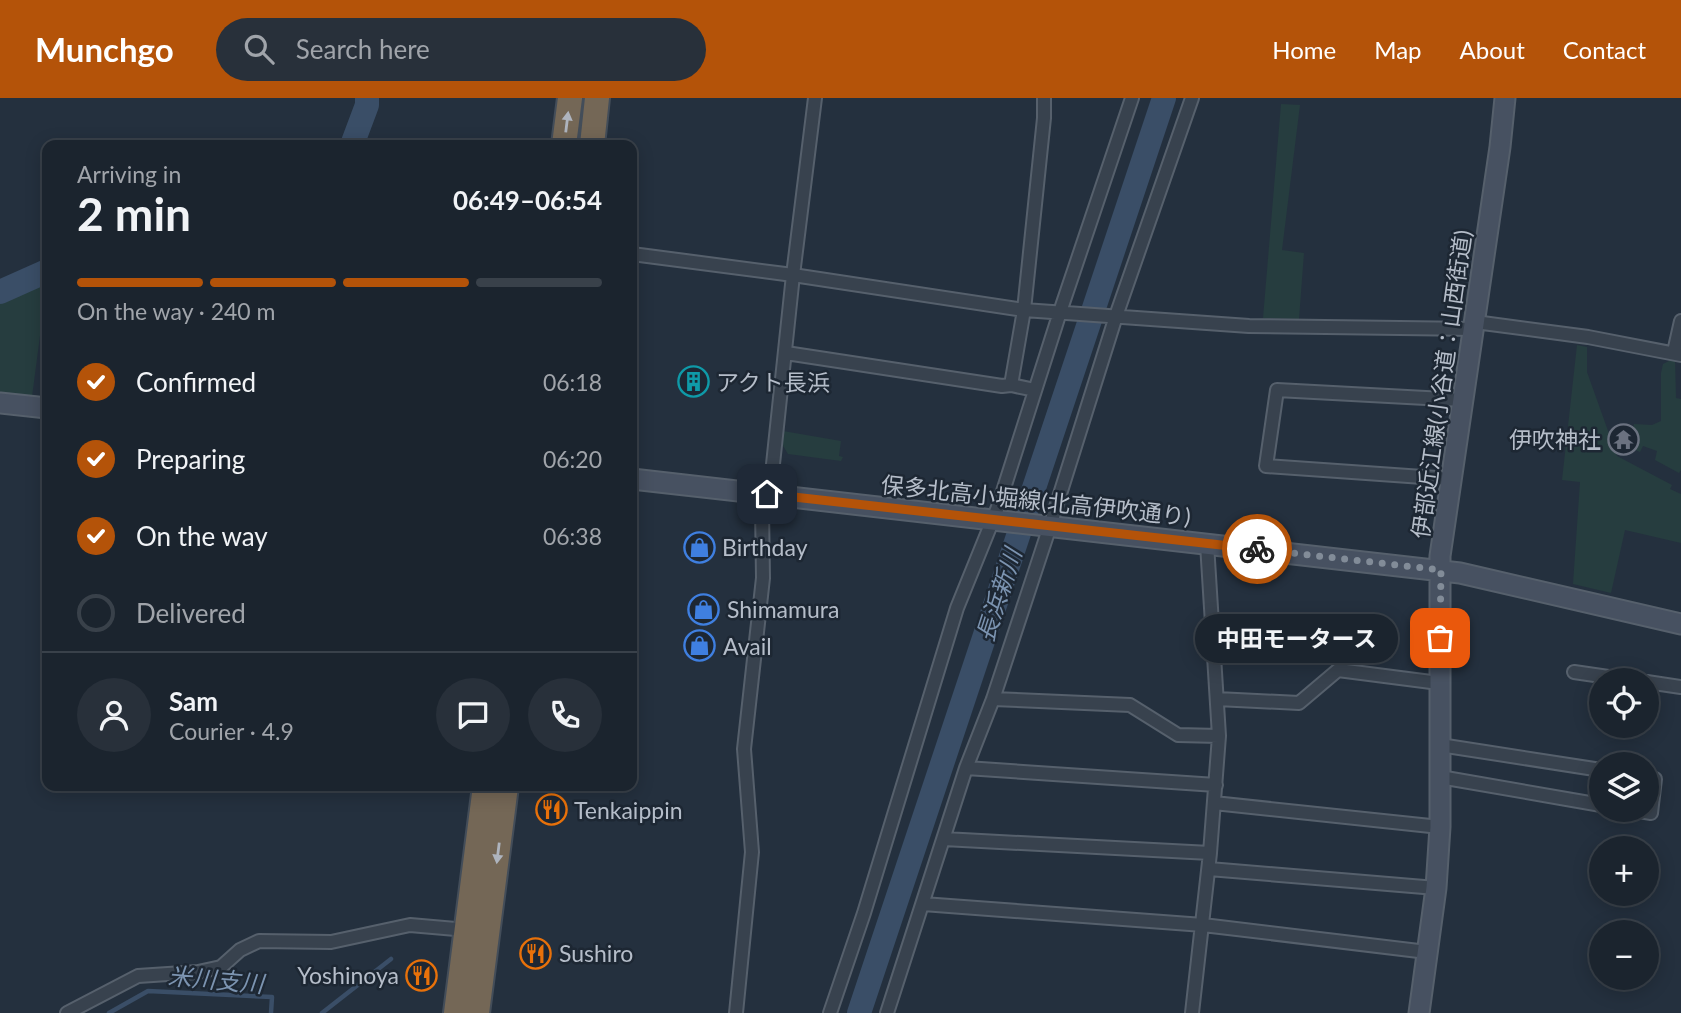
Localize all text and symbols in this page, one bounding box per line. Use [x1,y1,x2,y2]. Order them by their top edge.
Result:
search box [216,18,706,81]
text: Munchgo [35,29,174,69]
icon: search [240,30,278,68]
text: Search here [296,33,430,65]
text: Home [1272,35,1336,64]
text: Map [1374,35,1422,64]
text: About [1460,35,1525,64]
text: Contact [1563,35,1646,64]
one-way arrow [562,110,573,132]
text: Arriving in [77,160,181,188]
text: 06:49–06:54 [453,184,602,216]
text: 2 min [77,186,191,241]
street label: 伊部近江線(小谷道：山西街道) [1405,228,1477,540]
text: On the way · 240 m [77,297,276,325]
icon: check [77,363,115,401]
building icon: アクト長浜 [676,365,710,399]
text: Confirmed [136,366,256,398]
text: 06:18 [543,368,602,396]
place label: アクト長浜 [716,368,830,396]
temple icon: 伊吹神社 [1607,422,1641,456]
place label: 伊吹神社 [1509,425,1601,453]
icon: check [77,440,115,478]
text: Preparing [136,443,245,475]
text: 06:20 [543,445,602,473]
pin [737,464,797,524]
street label: 保多北高小堀線(北高伊吹通り) [880,470,1192,530]
icon: home [748,475,786,513]
courier [1222,514,1292,584]
icon: check [77,517,115,555]
text: On the way [136,520,268,552]
text: 06:38 [543,522,602,550]
shop icon: Birthday [682,530,716,564]
icon: bike [1238,530,1276,568]
place label: Birthday [722,533,808,561]
water label: 長浜新川 [969,542,1028,645]
shop icon: Shimamura [687,592,721,626]
place label: Shimamura [727,595,839,623]
text: Delivered [136,597,246,629]
pin [1410,608,1470,668]
callout: 中田モータース [1195,614,1398,662]
icon: bag [1421,619,1459,657]
text: 中田モータース [1217,624,1376,652]
shop icon: Avail [683,629,717,663]
place label: Avail [723,632,772,660]
map controls [1589,668,1659,990]
button: locate [1589,668,1659,738]
button: person [77,678,151,752]
button: chat [436,678,510,752]
button: phone [528,678,602,752]
text: Sam [169,685,218,717]
text: Courier · 4.9 [169,717,294,745]
button: layers [1589,752,1659,822]
restaurant icon: Tenkaippin [534,793,568,827]
place label: Tenkaippin [574,796,683,824]
button: + [1589,836,1659,906]
one-way arrow [492,843,503,865]
button: − [1589,920,1659,990]
restaurant icon: Sushiro [519,936,553,970]
place label: Sushiro [559,939,633,967]
restaurant icon: Yoshinoya [405,958,439,992]
water label: 米川支川 [167,960,268,998]
place label: Yoshinoya [297,961,399,989]

